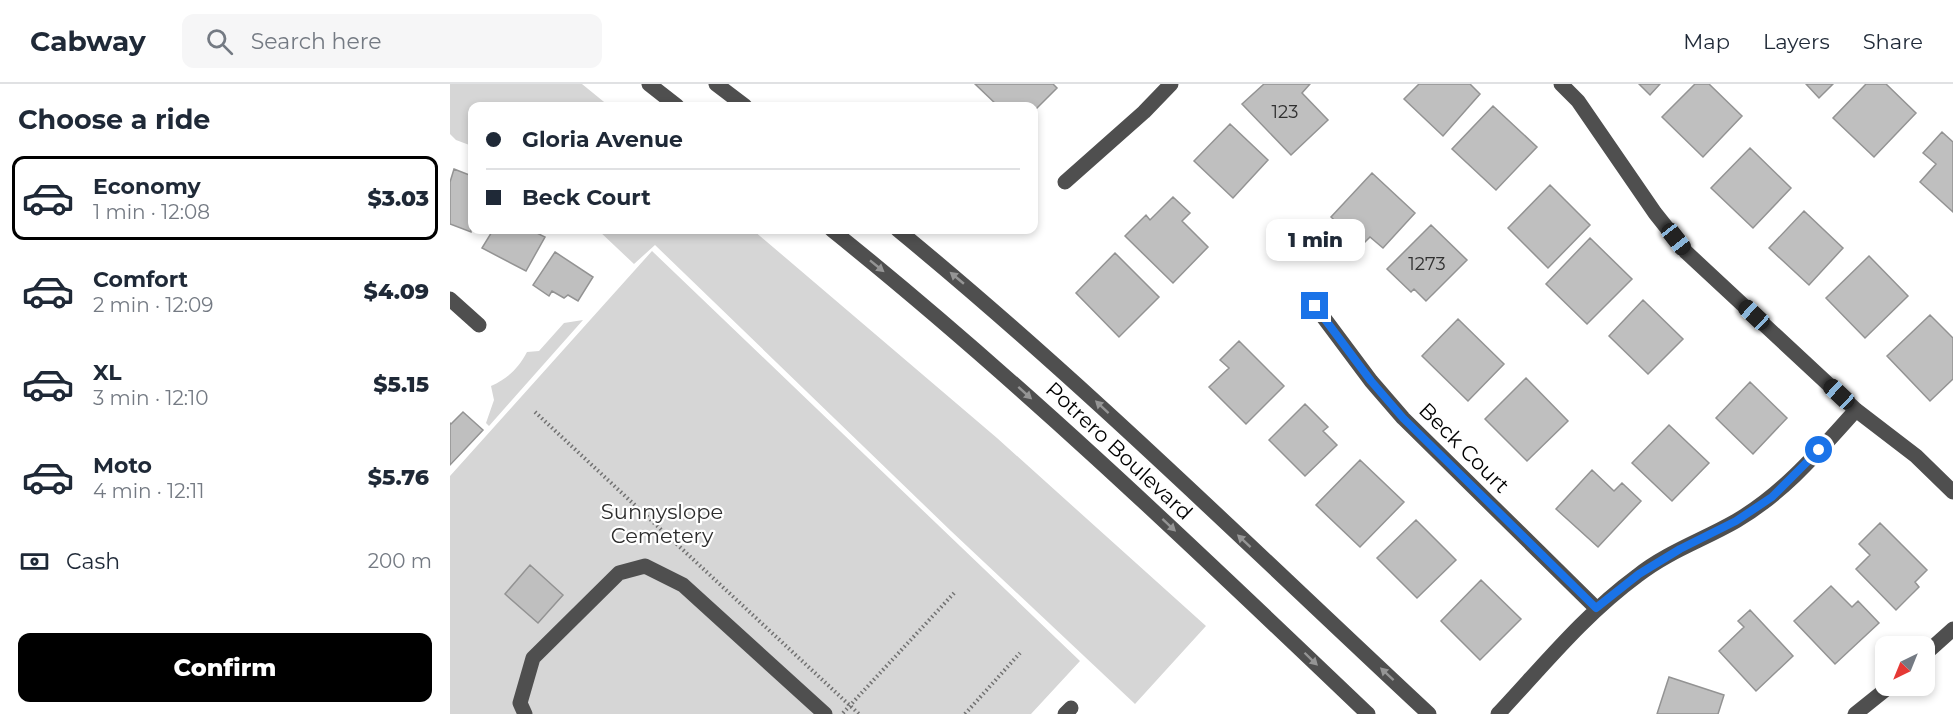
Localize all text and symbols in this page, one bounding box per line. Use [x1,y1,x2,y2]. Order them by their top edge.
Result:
search box [182,14,602,68]
text: Cabway [30,24,146,58]
icon: search [203,25,236,58]
text: Search here [251,28,382,55]
text: Map [1683,29,1730,54]
text: Layers [1763,29,1830,54]
text: Share [1863,29,1923,54]
house number: 123 [1272,101,1298,123]
text: Choose a ride [18,103,210,136]
text: Gloria Avenue [522,126,683,153]
icon: car [21,171,75,225]
text: Economy [93,173,201,200]
text: Beck Court [522,184,651,211]
text: $3.03 [368,185,429,212]
text: 1 min · 12:08 [93,200,210,224]
callout: 1 min [1266,219,1364,261]
car [1658,219,1694,259]
text: 1 min [1288,228,1343,252]
house number: 1273 [1408,253,1446,275]
one-way arrow [869,260,885,273]
icon: car [21,264,75,318]
text: Comfort [93,266,188,293]
one-way arrow [949,271,965,284]
text: $4.09 [363,278,429,305]
route end [1301,292,1328,319]
text: 2 min · 12:09 [93,293,213,317]
car [1735,296,1773,334]
icon: car [21,357,75,411]
text: XL [93,359,122,386]
text: $5.15 [373,371,429,398]
car [1820,375,1858,413]
street label: Potrero Boulevard [1041,376,1198,525]
text: 3 min · 12:10 [93,386,208,410]
one-way arrow [1017,386,1032,399]
street label: Beck Court [1414,397,1515,498]
one-way arrow [1095,400,1110,414]
route start [1805,436,1832,463]
icon: car [21,450,75,504]
text: Moto [93,452,152,479]
text: $5.76 [368,464,429,491]
text: 4 min · 12:11 [93,479,204,503]
park label: Sunnyslope Cemetery [601,499,723,548]
one-way arrow [1161,518,1176,532]
one-way arrow [1237,534,1252,548]
icon: cash [18,545,51,578]
text: Cash [66,548,120,575]
text: 200 m [368,549,432,573]
button: Confirm [18,633,432,702]
north arrow [1875,636,1935,696]
map controls [1875,636,1935,696]
one-way arrow [1303,652,1318,666]
one-way arrow [1379,667,1394,681]

